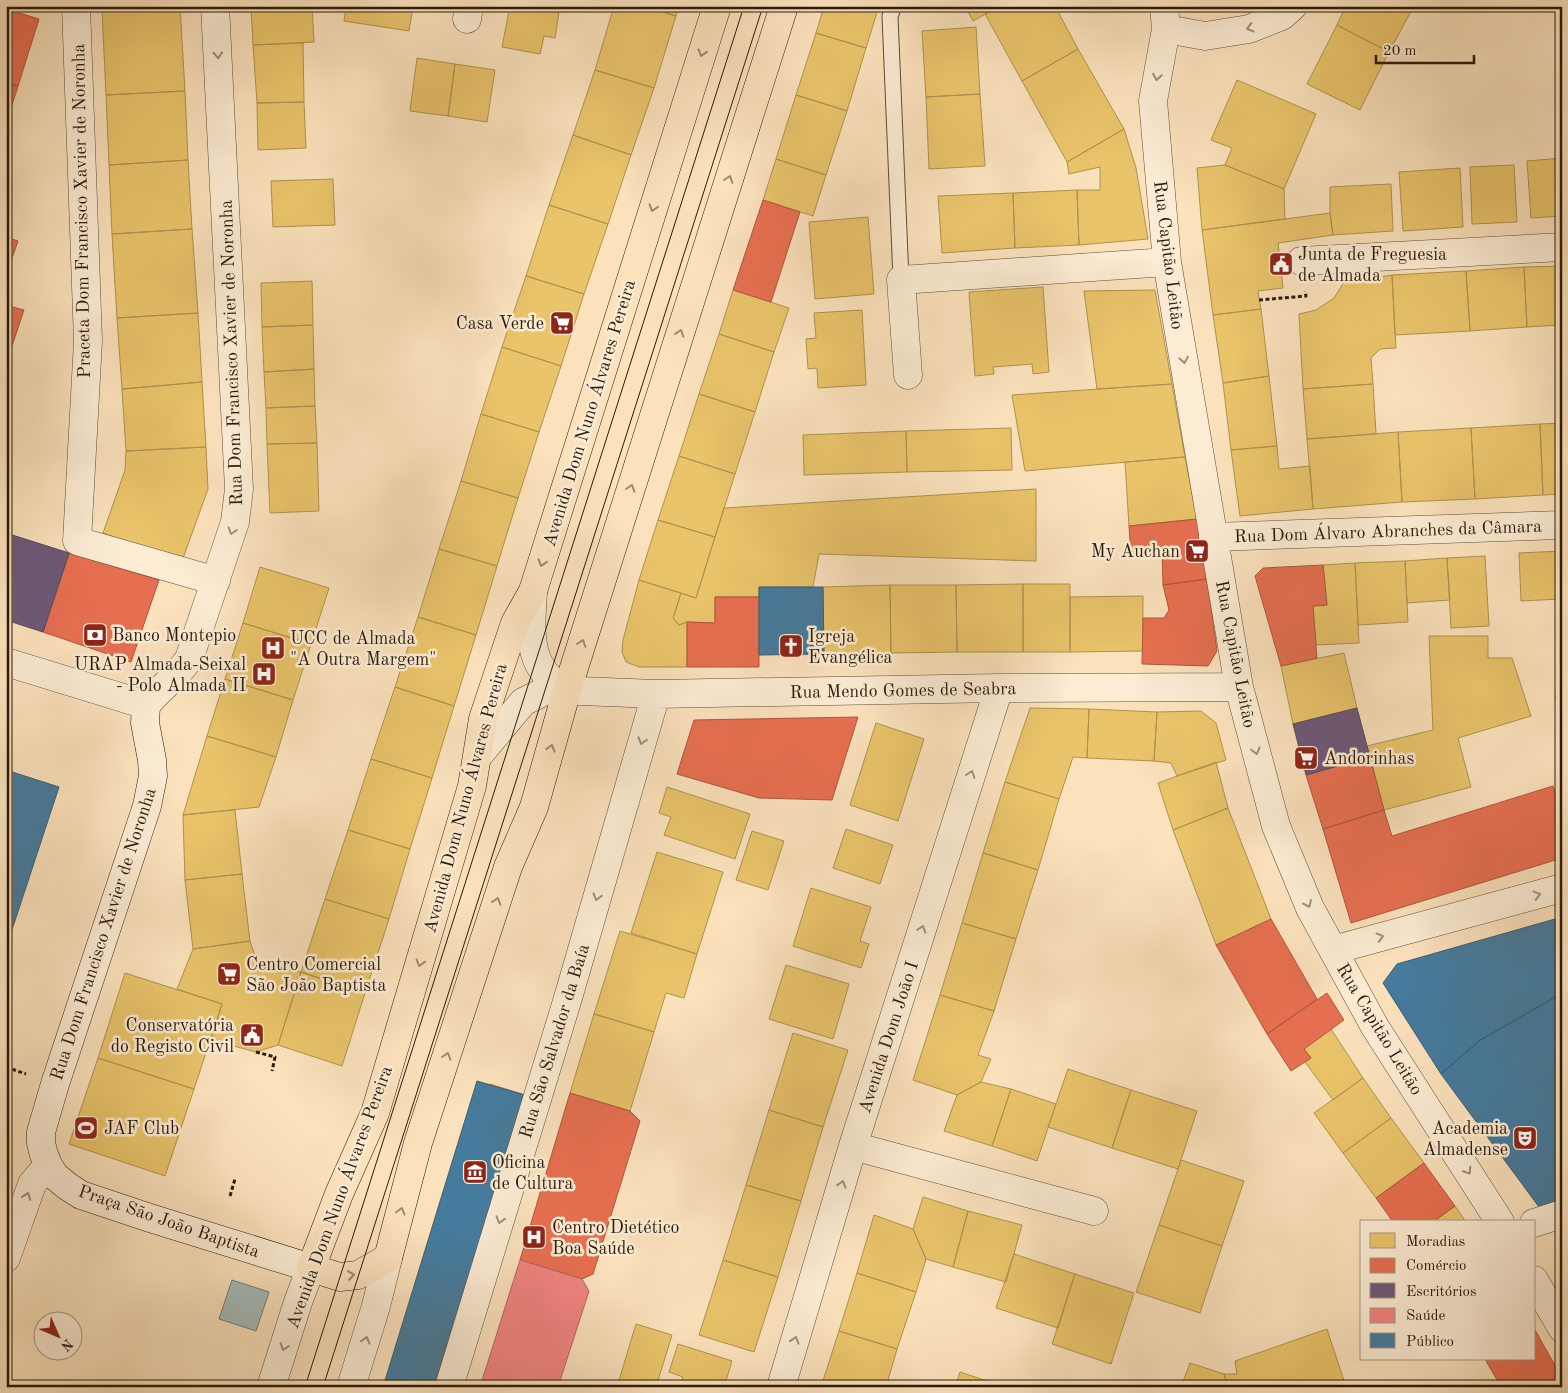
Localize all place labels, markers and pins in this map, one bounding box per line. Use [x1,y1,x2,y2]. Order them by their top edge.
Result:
place label: Junta de Freguesia de Almada [1298,246,1447,285]
public building icon: Junta de Freguesia de Almada [1268,251,1294,277]
supermarket icon: Casa Verde [549,310,575,336]
place label: Casa Verde [456,315,544,333]
supermarket icon: My Auchan [1184,538,1210,564]
place label: My Auchan [1091,543,1180,561]
bank icon: Banco Montepio [82,622,108,648]
place label: Banco Montepio [112,627,236,645]
place label: Igreja Evangélica [808,628,893,667]
place label: UCC de Almada "A Outra Margem" [290,630,436,669]
church icon: Igreja Evangélica [778,633,804,659]
hospital icon: UCC de Almada "A Outra Margem" [260,635,286,661]
place label: URAP Almada-Seixal - Polo Almada II [74,656,246,695]
hospital icon: URAP Almada-Seixal - Polo Almada II [251,661,277,687]
supermarket icon: Andorinhas [1293,745,1319,771]
place label: Andorinhas [1324,750,1414,768]
place label: Centro Comercial São João Baptista [246,956,386,995]
supermarket icon: Centro Comercial São João Baptista [216,961,242,987]
place label: Conservatória do Registo Civil [111,1017,234,1056]
public building icon: Conservatória do Registo Civil [239,1022,265,1048]
sports icon: JAF Club [73,1115,99,1141]
place label: JAF Club [104,1120,179,1138]
place label: Academia Almadense [1423,1120,1508,1159]
theatre icon: Academia Almadense [1512,1125,1538,1151]
place label: Oficina de Cultura [492,1154,574,1193]
museum icon: Oficina de Cultura [462,1159,488,1185]
place label: Centro Dietético Boa Saúde [552,1219,679,1258]
hospital icon: Centro Dietético Boa Saúde [521,1224,547,1250]

